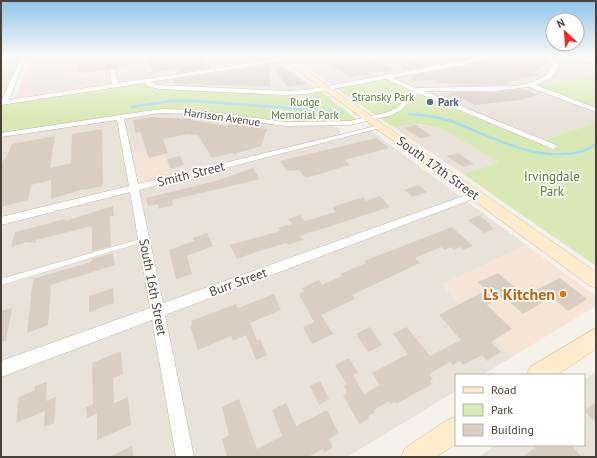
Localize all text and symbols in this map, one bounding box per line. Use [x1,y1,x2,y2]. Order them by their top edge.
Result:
north arrow [545,12,585,52]
text: N [554,15,567,31]
park label: Stransky Park [352,90,415,104]
park label: Rudge Memorial Park [271,95,340,122]
place label: Park [438,95,459,109]
marker: Park [425,97,435,107]
street label: Harrison Avenue [183,105,261,129]
street label: South 17th Street [393,132,483,204]
street label: Smith Street [155,157,227,191]
park label: Irvingdale Park [524,168,580,200]
street label: South 16th Street [135,237,171,337]
street label: Burr Street [207,264,270,300]
place label: L's Kitchen [483,284,555,304]
marker: L's Kitchen [558,289,568,299]
legend [455,374,585,446]
text: Road [491,382,516,397]
text: Park [491,402,513,417]
text: Building [491,422,534,437]

